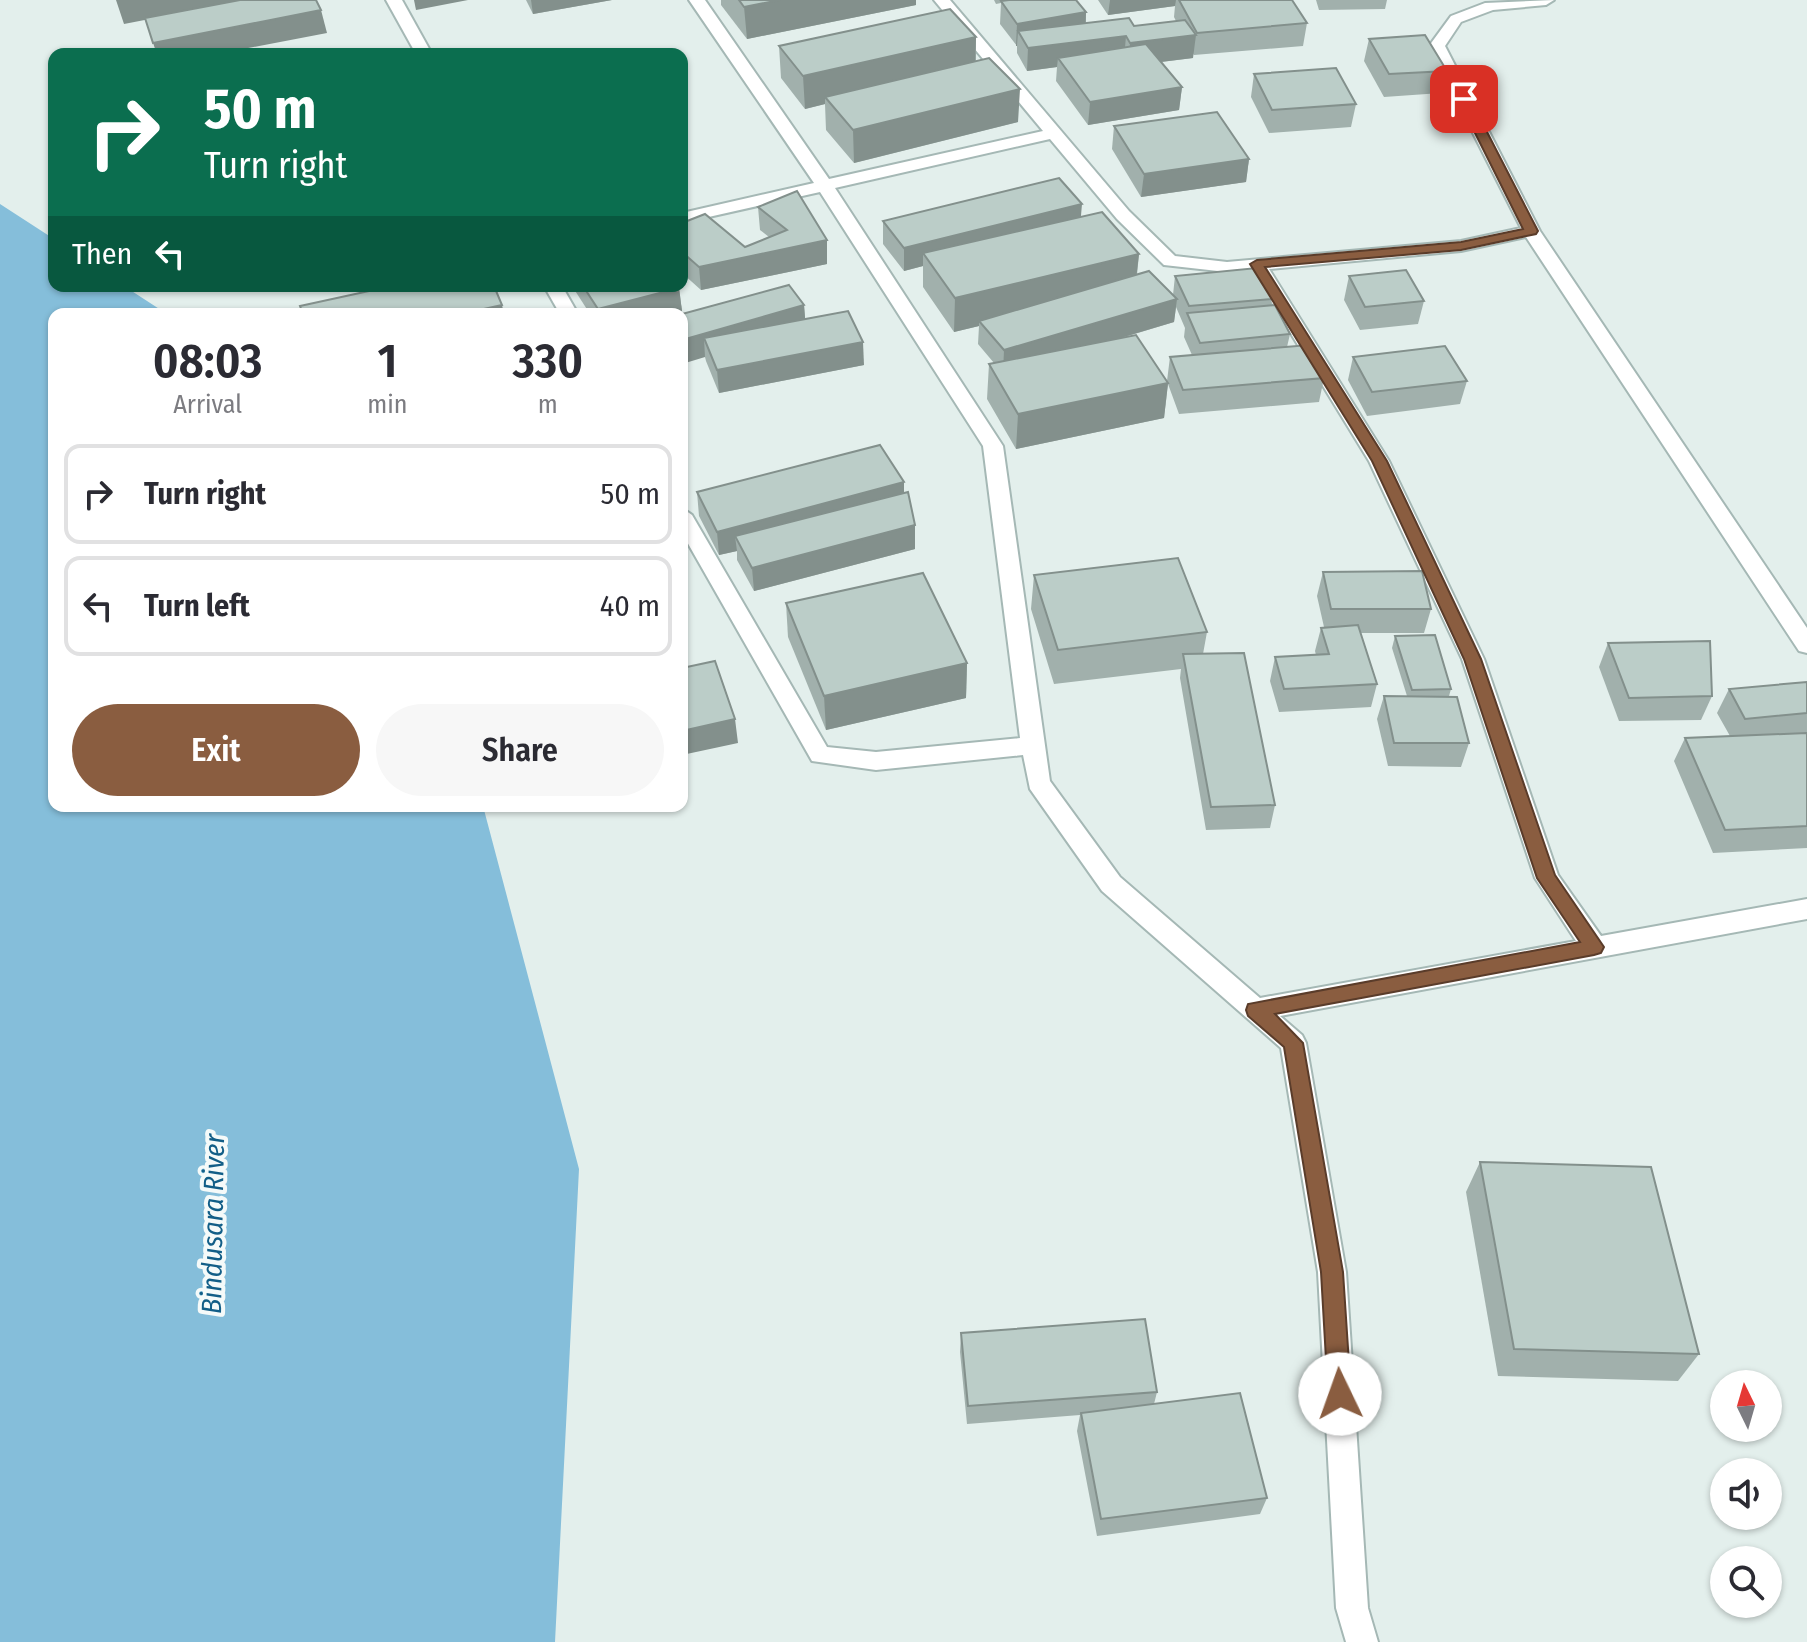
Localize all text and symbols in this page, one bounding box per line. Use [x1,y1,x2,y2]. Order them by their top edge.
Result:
pin [1430,65,1498,133]
text: 50 m [204,76,316,143]
icon: arrive [1442,77,1486,121]
icon: right [72,80,176,184]
text: Turn right [204,144,347,188]
icon: left [148,232,192,276]
text: Then [72,236,132,272]
text: 08:03 [153,332,263,390]
text: 1 [377,332,397,390]
text: 330 [512,332,583,390]
text: Arrival [173,389,242,420]
text: min [367,389,408,420]
text: m [538,389,558,420]
icon: right [76,472,120,516]
text: Turn right [144,476,266,512]
text: 50 m [600,476,660,512]
icon: left [76,584,120,628]
text: Turn left [144,588,250,624]
text: 40 m [600,588,660,624]
button: Exit [72,704,360,796]
button: Share [376,704,664,796]
water label: Bindusara River [195,1132,231,1314]
position arrow [1298,1352,1382,1436]
north arrow [1710,1370,1782,1442]
map controls [1710,1370,1782,1618]
button: sound [1710,1458,1782,1530]
button: search [1710,1546,1782,1618]

